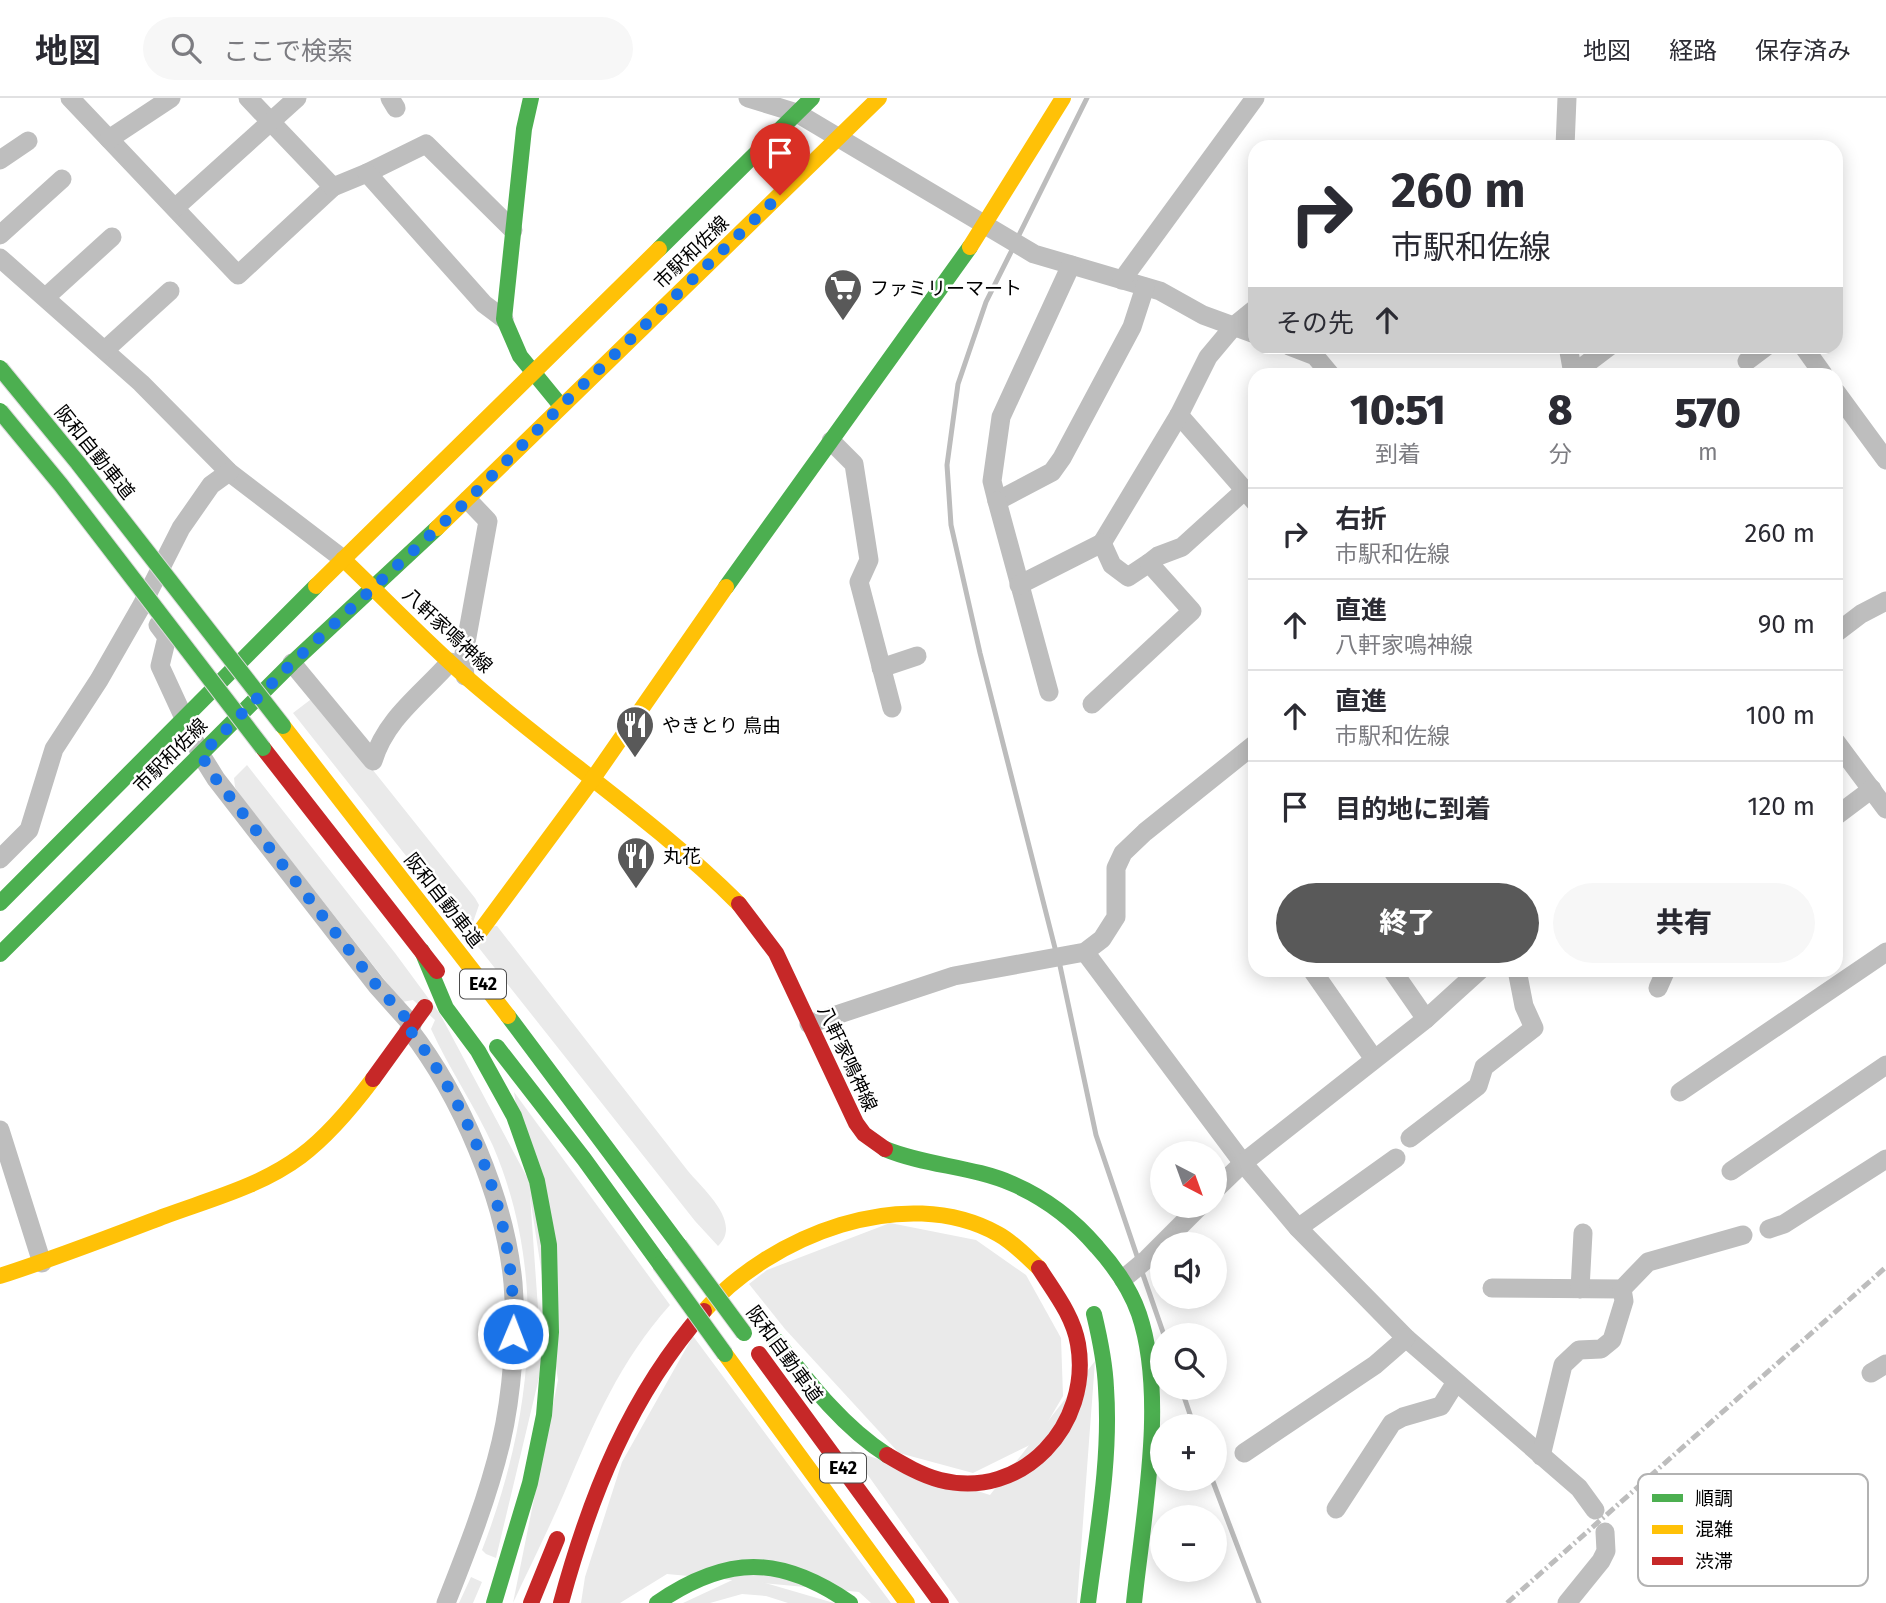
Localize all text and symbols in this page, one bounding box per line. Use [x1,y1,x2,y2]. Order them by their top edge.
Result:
search box [143,17,633,80]
icon: search [167,29,205,67]
text: 地図 [35,31,101,71]
text: ここで検索 [223,36,353,67]
text: 地図 [1583,37,1631,65]
text: 経路 [1669,37,1717,65]
text: 保存済み [1755,37,1851,65]
pin [750,123,810,195]
icon: arrive [761,134,799,172]
text: 260 m [1391,161,1526,220]
icon: right [1276,168,1367,259]
street label: 市駅和佐線 [649,211,734,294]
text: 市駅和佐線 [1391,228,1551,266]
supermarket icon: ファミリーマート [822,267,864,322]
place label: ファミリーマート [870,277,1022,300]
icon: ahead [1368,301,1406,339]
text: その先 [1276,308,1354,339]
text: 10:51 [1350,385,1446,435]
text: 8 [1548,385,1573,435]
text: 570 [1675,388,1741,438]
street label: 阪和自動車道 [50,401,139,504]
text: m [1698,438,1718,466]
text: 到着 [1375,440,1421,468]
text: 分 [1549,440,1572,468]
text: 右折 [1335,504,1387,535]
icon: right [1276,515,1314,553]
text: 260 m [1745,518,1815,549]
text: 市駅和佐線 [1335,540,1450,568]
street label: 八軒家鳴神線 [398,583,497,678]
text: 直進 [1335,595,1387,626]
icon: ahead [1276,606,1314,644]
text: 90 m [1758,609,1815,640]
text: 八軒家鳴神線 [1335,631,1473,659]
text: 直進 [1335,686,1387,717]
icon: ahead [1276,697,1314,735]
text: 100 m [1746,700,1815,731]
restaurant icon: やきとり 鳥由 [614,704,656,759]
street label: 市駅和佐線 [129,714,212,797]
place label: やきとり 鳥由 [662,714,781,737]
text: 市駅和佐線 [1335,722,1450,750]
icon: arrive [1276,788,1314,826]
text: 120 m [1747,791,1815,822]
text: 目的地に到着 [1335,794,1491,825]
restaurant icon: 丸花 [615,835,657,890]
place label: 丸花 [663,845,701,868]
street label: 阪和自動車道 [399,848,488,952]
button: 終了 [1276,883,1539,963]
button: 共有 [1553,883,1815,963]
road number: E42 [460,970,506,998]
street label: 八軒家鳴神線 [813,1002,882,1115]
north arrow [1150,1141,1227,1218]
map controls [1150,1141,1227,1582]
button: sound [1150,1232,1227,1309]
position arrow [476,1297,550,1371]
street label: 阪和自動車道 [742,1301,827,1407]
button: search [1150,1323,1227,1400]
button: + [1150,1414,1227,1491]
road number: E42 [820,1454,866,1483]
legend [1638,1474,1868,1586]
text: 順調 [1695,1487,1733,1510]
button: − [1150,1505,1227,1582]
text: 混雑 [1695,1518,1733,1541]
text: 渋滞 [1695,1550,1733,1573]

